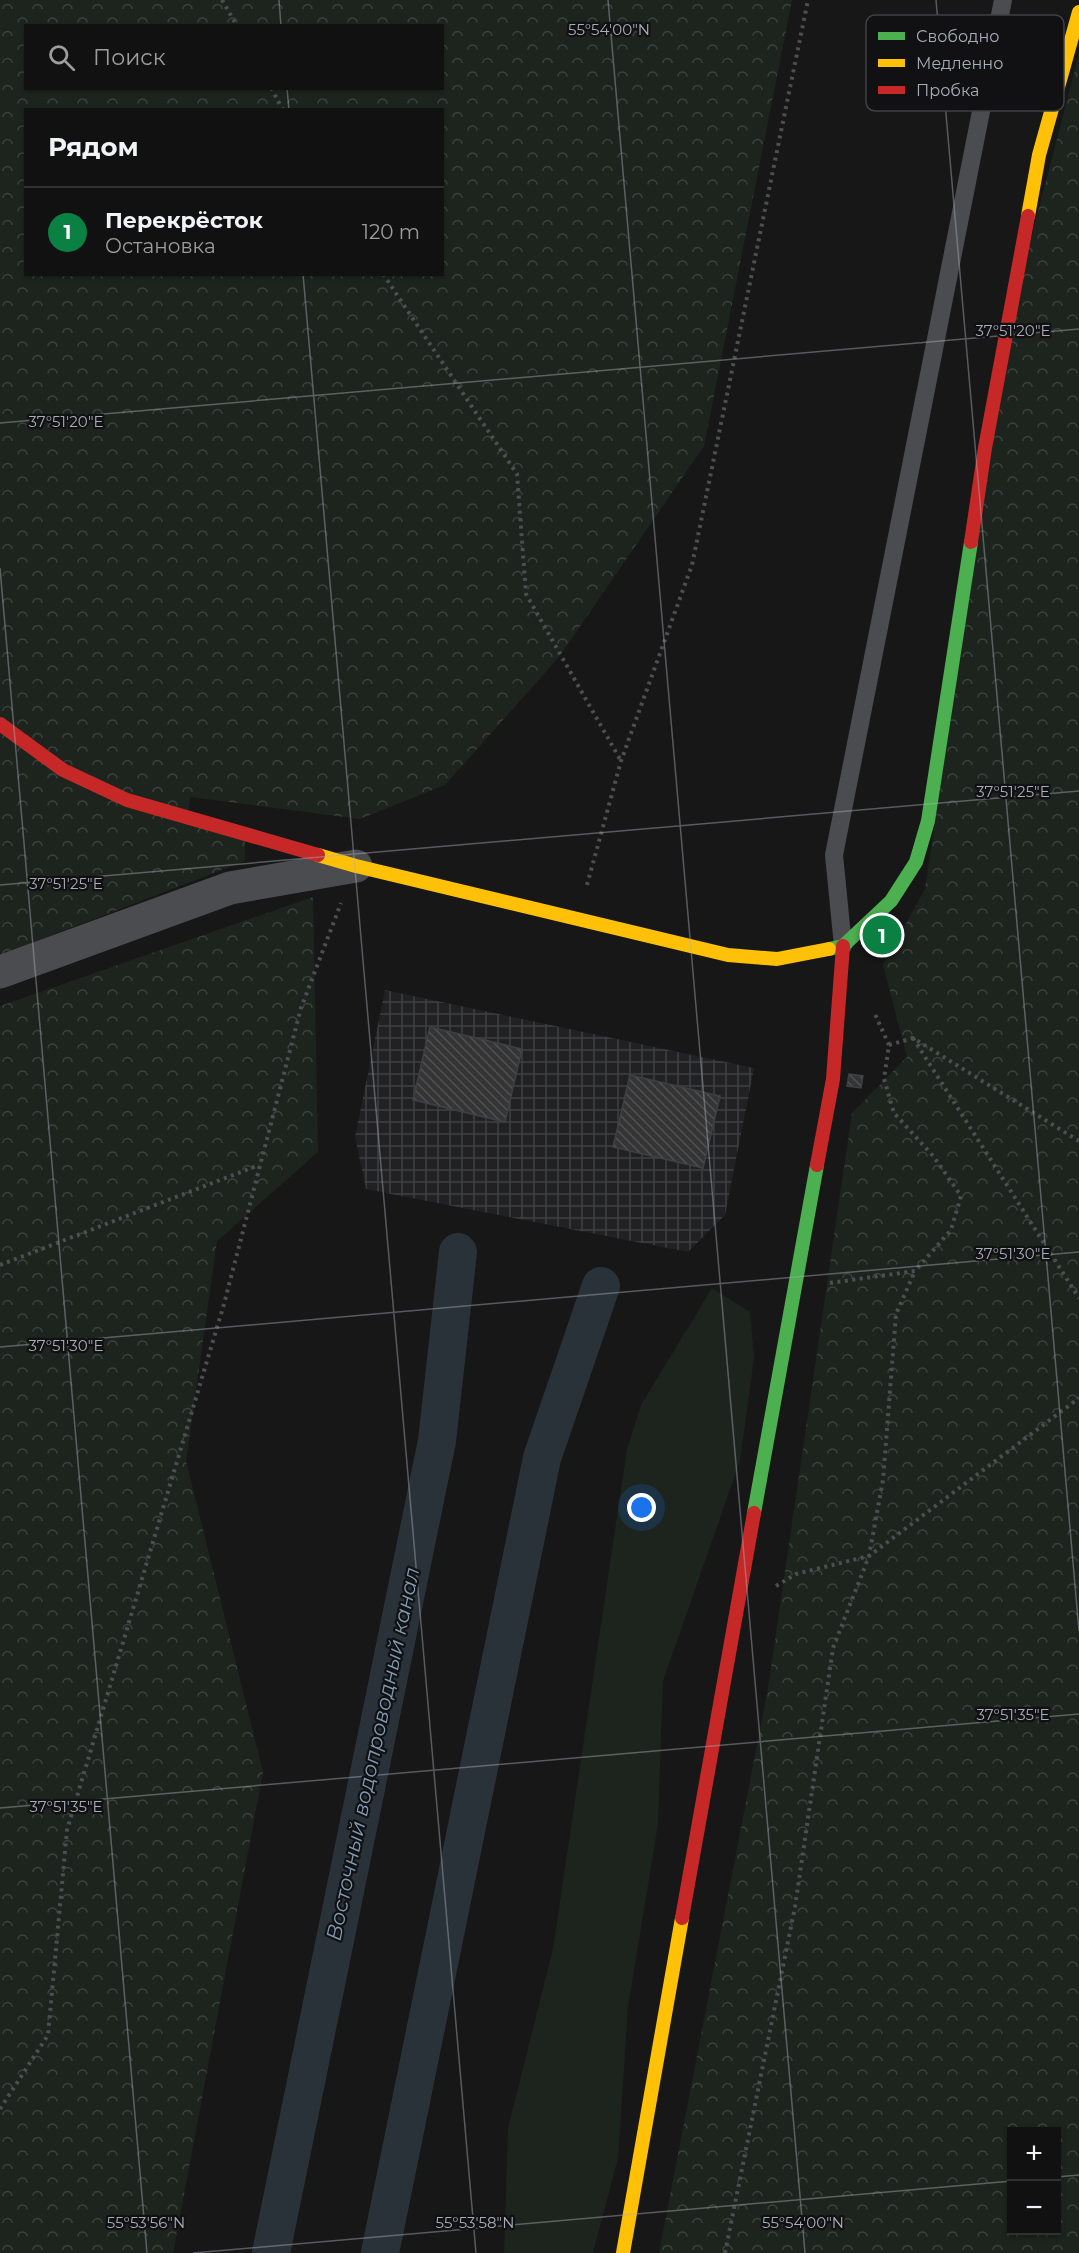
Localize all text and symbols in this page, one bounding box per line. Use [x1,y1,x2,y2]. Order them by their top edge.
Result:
legend [866,15,1064,111]
text: 55°54'00"N [568,20,650,39]
search box [24,24,444,90]
text: Свободно [916,27,999,46]
icon: search [45,41,78,74]
text: Поиск [93,44,165,71]
text: Медленно [916,54,1003,73]
text: Пробка [916,81,979,100]
text: Рядом [48,131,139,163]
text: Перекрёсток [105,207,263,234]
text: 1 [64,220,71,244]
text: 120 m [362,220,420,244]
text: Остановка [105,234,216,258]
text: 37°51'20"E [975,321,1051,340]
text: 37°51'20"E [28,412,104,431]
text: 37°51'25"E [976,782,1050,801]
text: 37°51'25"E [29,874,103,893]
pin: 1 [862,912,902,958]
text: 37°51'30"E [976,1244,1050,1263]
text: 37°51'30"E [29,1336,103,1355]
your location [627,1493,656,1522]
water label: Восточный водопроводный канал [321,1565,424,1943]
text: 37°51'35"E [976,1705,1050,1724]
text: 37°51'35"E [29,1797,103,1816]
map controls [1007,2127,1061,2235]
button: + [1007,2127,1061,2181]
button: − [1007,2181,1061,2235]
text: 55°53'56"N [107,2213,185,2232]
text: 55°53'58"N [436,2213,514,2232]
text: 55°54'00"N [762,2213,844,2232]

